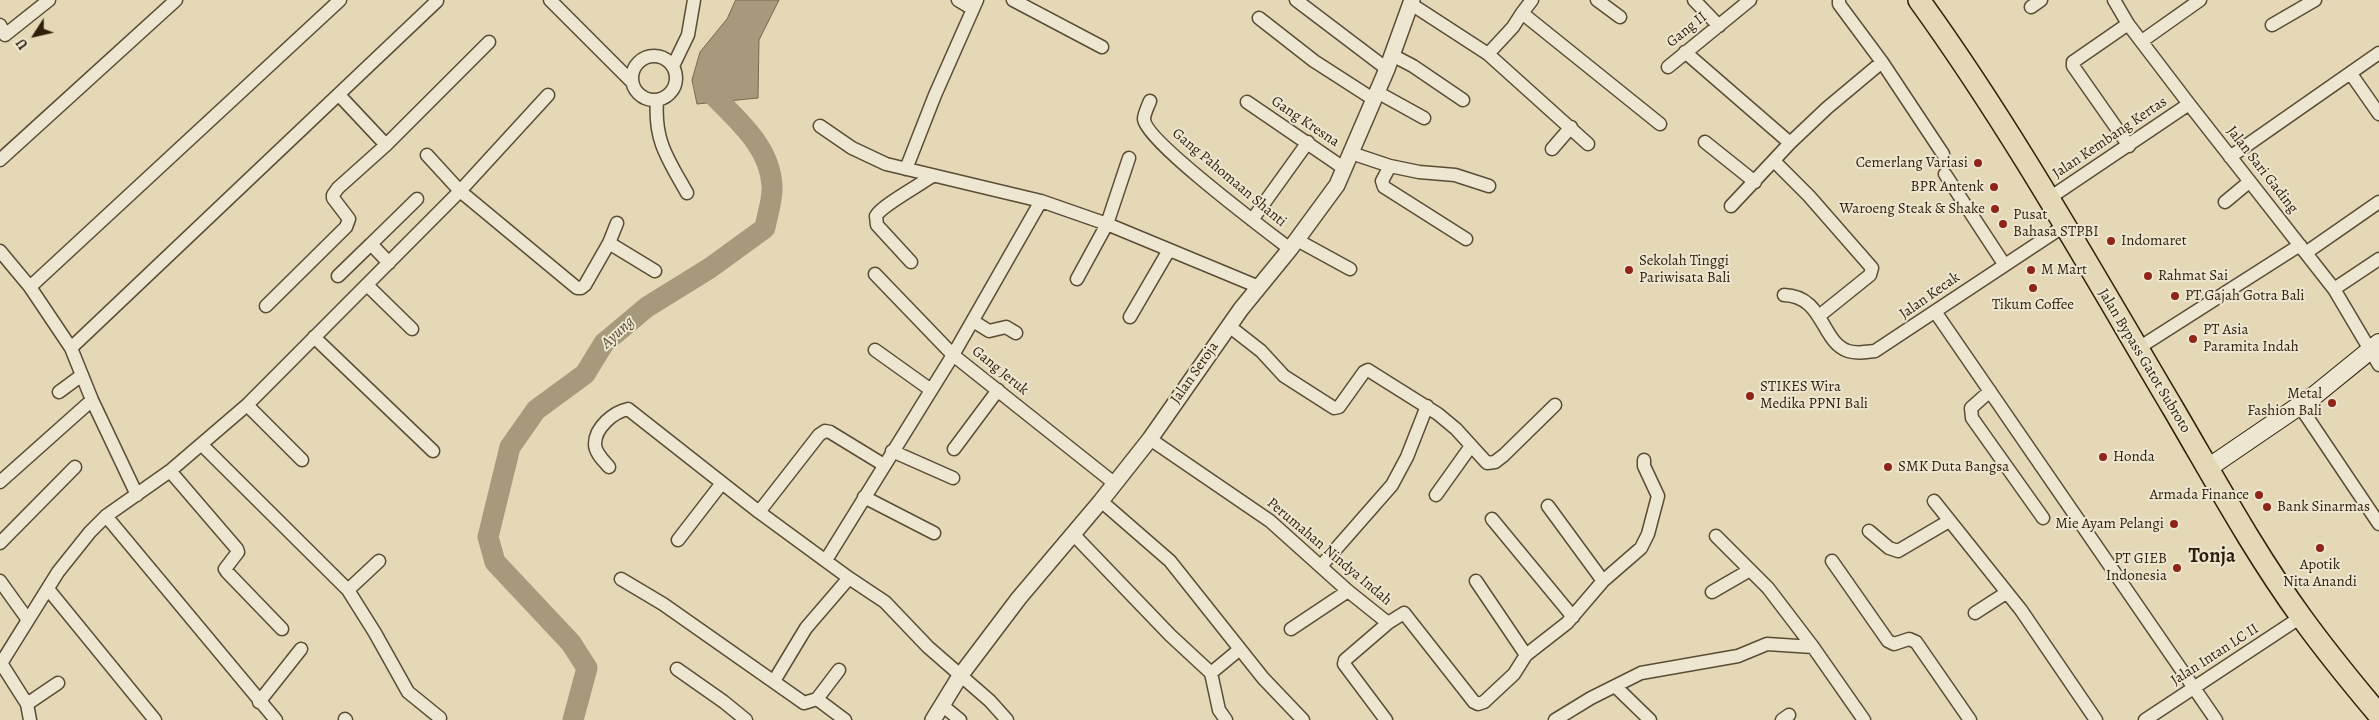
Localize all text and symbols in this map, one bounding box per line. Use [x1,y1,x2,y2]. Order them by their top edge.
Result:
street label: Gang II [1663,8,1711,52]
north arrow [10,10,60,60]
text: U [12,35,33,53]
street label: Gang Kresna [1267,93,1343,151]
street label: Jalan Kembang Kertas [2049,93,2171,183]
street label: Jalan Sari Gading [2222,123,2302,217]
street label: Gang Pahomaan Shanti [1168,125,1290,231]
place label: Cemerlang Variasi [1856,154,1968,172]
marker: Cemerlang Variasi [1972,157,1984,169]
place label: BPR Antenk [1911,178,1984,196]
marker: BPR Antenk [1988,181,2000,193]
place label: Waroeng Steak & Shake [1840,200,1985,218]
marker: Waroeng Steak & Shake [1989,203,2001,215]
place label: Pusat Bahasa STPBI [2013,206,2099,241]
marker: Pusat Bahasa STPBI [1997,218,2009,230]
place label: Indomaret [2121,232,2187,250]
marker: Indomaret [2105,235,2117,247]
place label: Sekolah Tinggi Pariwisata Bali [1639,252,1730,287]
place label: M Mart [2041,261,2087,279]
marker: Sekolah Tinggi Pariwisata Bali [1623,264,1635,276]
marker: M Mart [2025,264,2037,276]
place label: Rahmat Sai [2158,267,2228,285]
street label: Jalan Kecak [1896,269,1964,323]
marker: Rahmat Sai [2142,270,2154,282]
marker: Tikum Coffee [2027,282,2039,294]
street label: Jalan Bypass Gatot Subroto [2094,286,2194,436]
place label: PT Gajah Gotra Bali [2185,287,2305,305]
marker: PT Gajah Gotra Bali [2169,290,2181,302]
place label: Tikum Coffee [1992,296,2074,314]
water label: Ayung [597,313,639,353]
place label: PT Asia Paramita Indah [2203,321,2299,356]
marker: PT Asia Paramita Indah [2187,333,2199,345]
street label: Jalan Seroja [1167,339,1223,407]
street label: Gang Jeruk [968,343,1032,399]
place label: STIKES Wira Medika PPNI Bali [1760,378,1868,413]
place label: Metal Fashion Bali [2247,385,2322,420]
marker: STIKES Wira Medika PPNI Bali [1744,390,1756,402]
marker: Metal Fashion Bali [2326,397,2338,409]
place label: Honda [2113,448,2155,466]
marker: Honda [2097,451,2109,463]
place label: SMK Duta Bangsa [1898,458,2009,476]
marker: SMK Duta Bangsa [1882,461,1894,473]
place label: Armada Finance [2149,486,2249,504]
marker: Armada Finance [2253,489,2265,501]
street label: Perumahan Nindya Indah [1263,494,1395,610]
place label: Bank Sinarmas [2277,498,2370,516]
marker: Bank Sinarmas [2261,501,2273,513]
place label: Mie Ayam Pelangi [2055,515,2164,533]
marker: Mie Ayam Pelangi [2168,518,2180,530]
marker: Apotik Nita Anandi [2314,542,2326,554]
district label: Tonja [2188,545,2236,569]
place label: PT GIEB Indonesia [2106,550,2167,585]
place label: Apotik Nita Anandi [2283,556,2357,591]
marker: PT GIEB Indonesia [2171,562,2183,574]
street label: Jalan Intan LC II [2168,620,2262,690]

